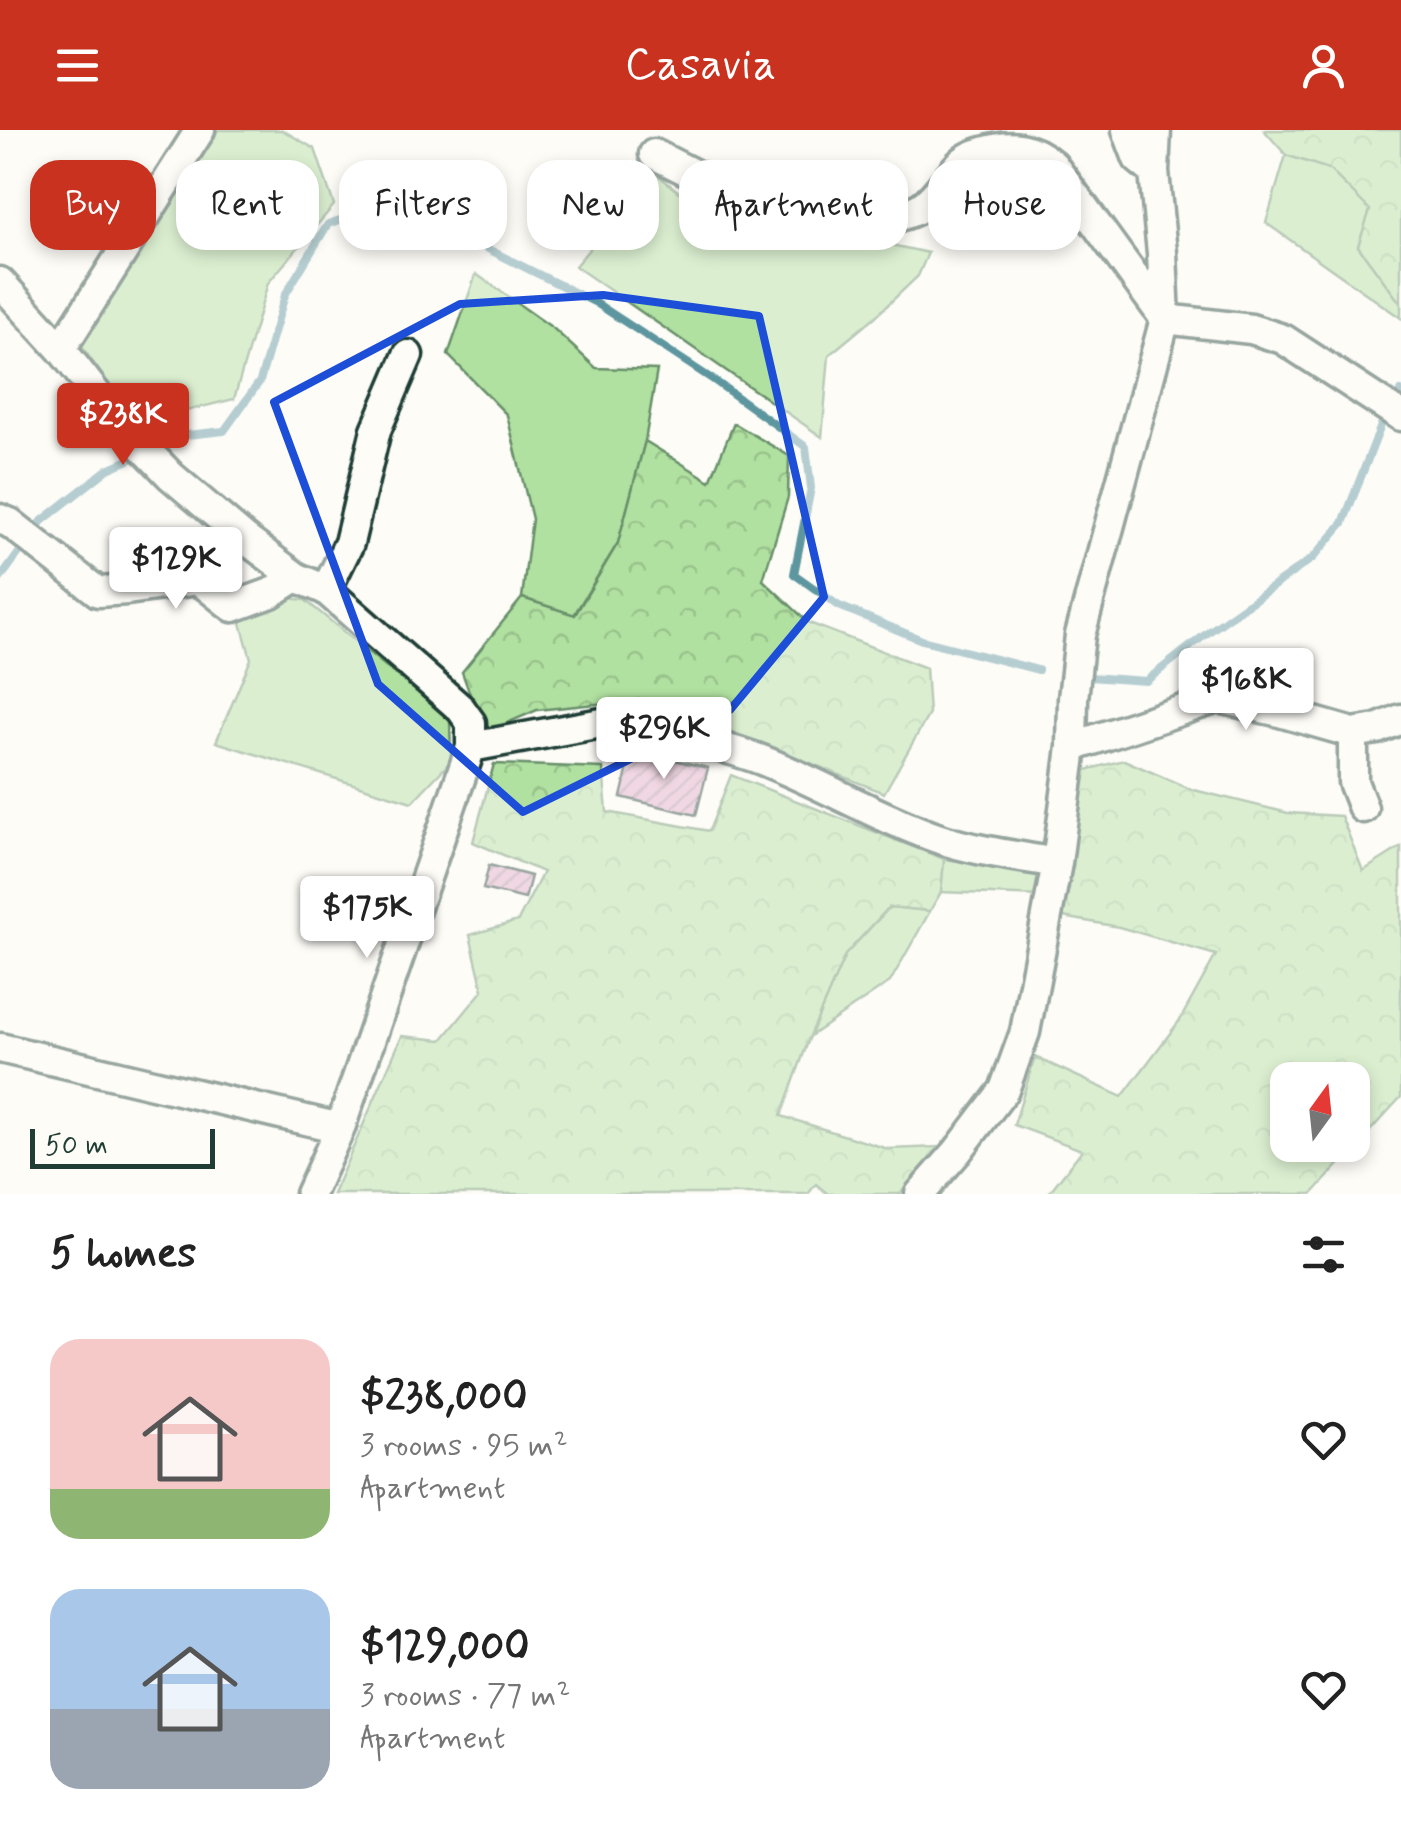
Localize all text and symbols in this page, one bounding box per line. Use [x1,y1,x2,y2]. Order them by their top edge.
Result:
text: Casavia [625,36,776,95]
icon: menu [50,38,105,93]
icon: person [1296,38,1351,93]
chip: Buy [30,160,156,250]
chip: Rent [176,160,319,250]
chip: Filters [339,160,507,250]
chip: New [527,160,659,250]
chip: Apartment [679,160,908,250]
chip: House [928,160,1081,250]
pin: $238K [53,383,193,468]
text: $238K [79,394,167,436]
pin: $129K [106,527,246,612]
text: $129K [131,538,221,580]
pin: $168K [1176,648,1316,733]
text: $168K [1201,659,1291,701]
pin: $296K [594,697,734,782]
text: $296K [618,708,710,750]
pin: $175K [297,876,437,961]
text: $175K [322,887,412,929]
north arrow [1270,1062,1370,1162]
map controls [1270,1062,1370,1162]
scale bar [30,1124,215,1168]
text: 50 m [45,1128,108,1165]
text: 5 homes [50,1227,196,1282]
icon: filters [1296,1227,1351,1282]
text: $238,000 [360,1370,528,1425]
icon: home [130,1379,250,1499]
icon: heart [1296,1412,1351,1467]
text: 3 rooms · 95 m² [360,1425,568,1467]
text: Apartment [360,1467,505,1509]
text: $129,000 [360,1620,530,1675]
icon: home [130,1629,250,1749]
icon: heart [1296,1662,1351,1717]
text: 3 rooms · 77 m² [360,1675,571,1717]
text: Apartment [360,1717,505,1759]

